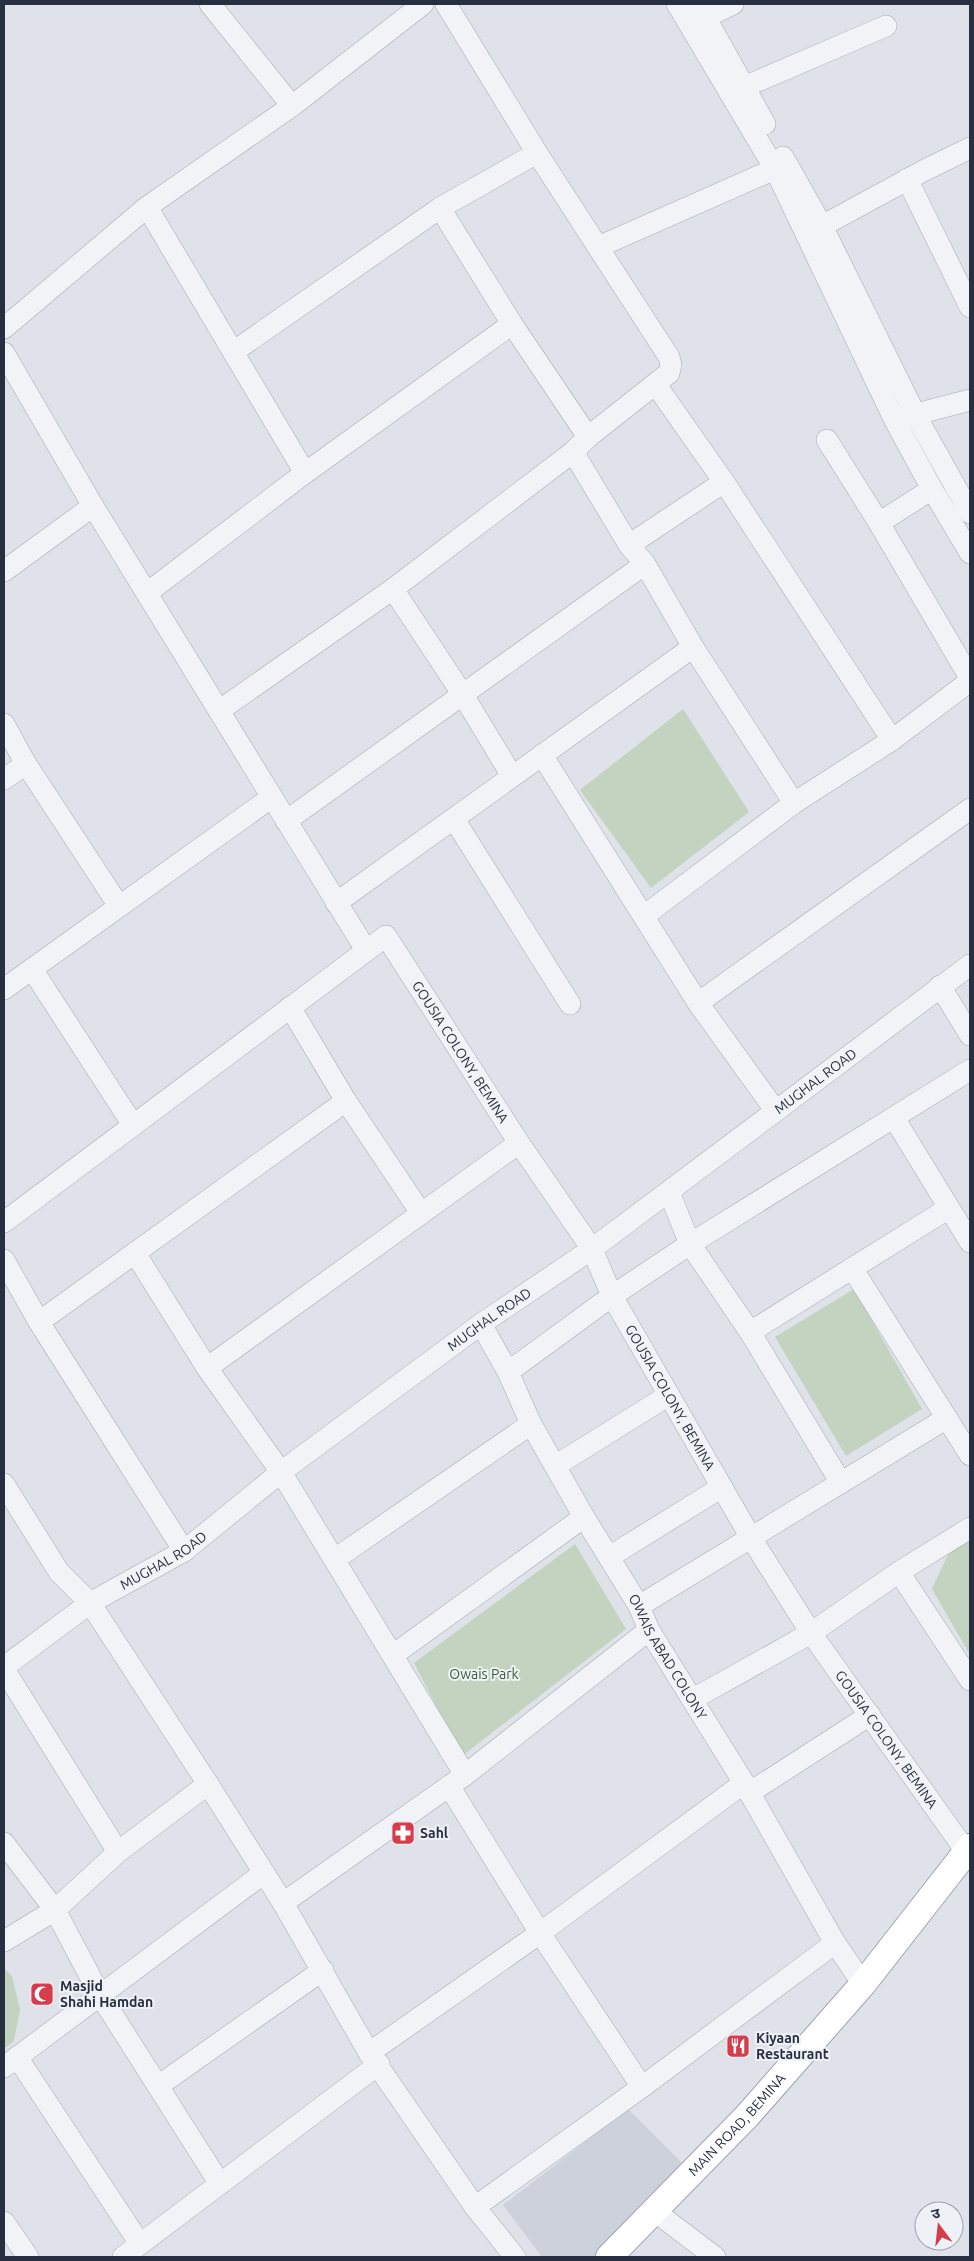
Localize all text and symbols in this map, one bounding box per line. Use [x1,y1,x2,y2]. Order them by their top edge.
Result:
street label: GOUSIA COLONY, BEMINA [409,978,512,1126]
street label: MUGHAL ROAD [771,1045,860,1117]
street label: MUGHAL ROAD [444,1284,534,1354]
street label: GOUSIA COLONY, BEMINA [622,1322,718,1473]
street label: MUGHAL ROAD [117,1528,210,1593]
street label: OWAIS ABAD COLONY [626,1591,710,1722]
park label: Owais Park [449,1666,519,1682]
street label: GOUSIA COLONY, BEMINA [832,1667,941,1812]
pharmacy icon: Sahl [390,1820,416,1846]
place label: Sahl [420,1825,448,1841]
place label: Masjid Shahi Hamdan [60,1978,153,2010]
mosque icon: Masjid Shahi Hamdan [29,1981,55,2007]
place label: Kiyaan Restaurant [756,2030,829,2062]
restaurant icon: Kiyaan Restaurant [725,2033,751,2059]
street label: MAIN ROAD, BEMINA [685,2070,789,2179]
north arrow [914,2201,964,2251]
text: उ [930,2204,942,2222]

